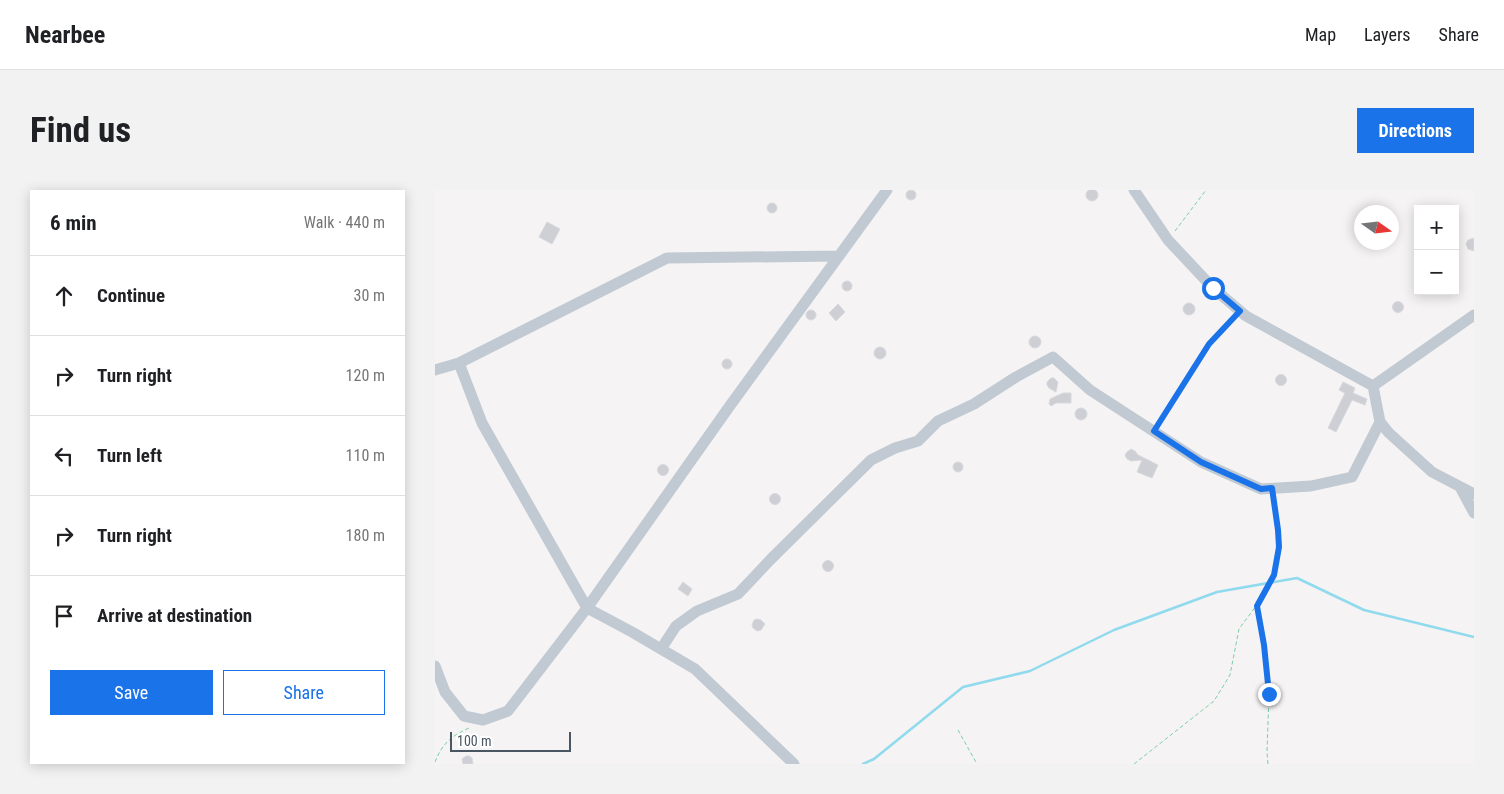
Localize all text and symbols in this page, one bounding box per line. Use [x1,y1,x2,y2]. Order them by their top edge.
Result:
text: Nearbee [25,21,105,49]
text: Map [1305,24,1336,45]
text: Layers [1364,24,1411,45]
text: Share [1439,24,1479,45]
button: Directions [1357,108,1474,153]
text: Find us [30,110,131,151]
north arrow [1354,205,1399,250]
map controls [1414,205,1459,295]
button: + [1414,205,1459,250]
text: 6 min [50,211,97,235]
text: Walk · 440 m [304,213,385,232]
button: − [1414,250,1459,295]
route start [1202,277,1225,300]
icon: ahead [50,282,78,310]
text: Continue [97,284,165,307]
text: 30 m [353,286,385,305]
icon: right [50,362,78,390]
text: Turn right [97,364,172,387]
text: 120 m [346,366,385,385]
icon: left [50,442,78,470]
text: Turn left [97,444,162,467]
text: 110 m [346,446,385,465]
icon: right [50,522,78,550]
text: Turn right [97,524,172,547]
text: 180 m [346,526,385,545]
icon: arrive [50,602,78,630]
text: Arrive at destination [97,604,252,627]
button: Save [50,670,213,715]
button: Share [223,670,385,715]
route end [1258,683,1281,706]
scale bar [450,729,571,752]
text: 100 m [457,733,492,749]

